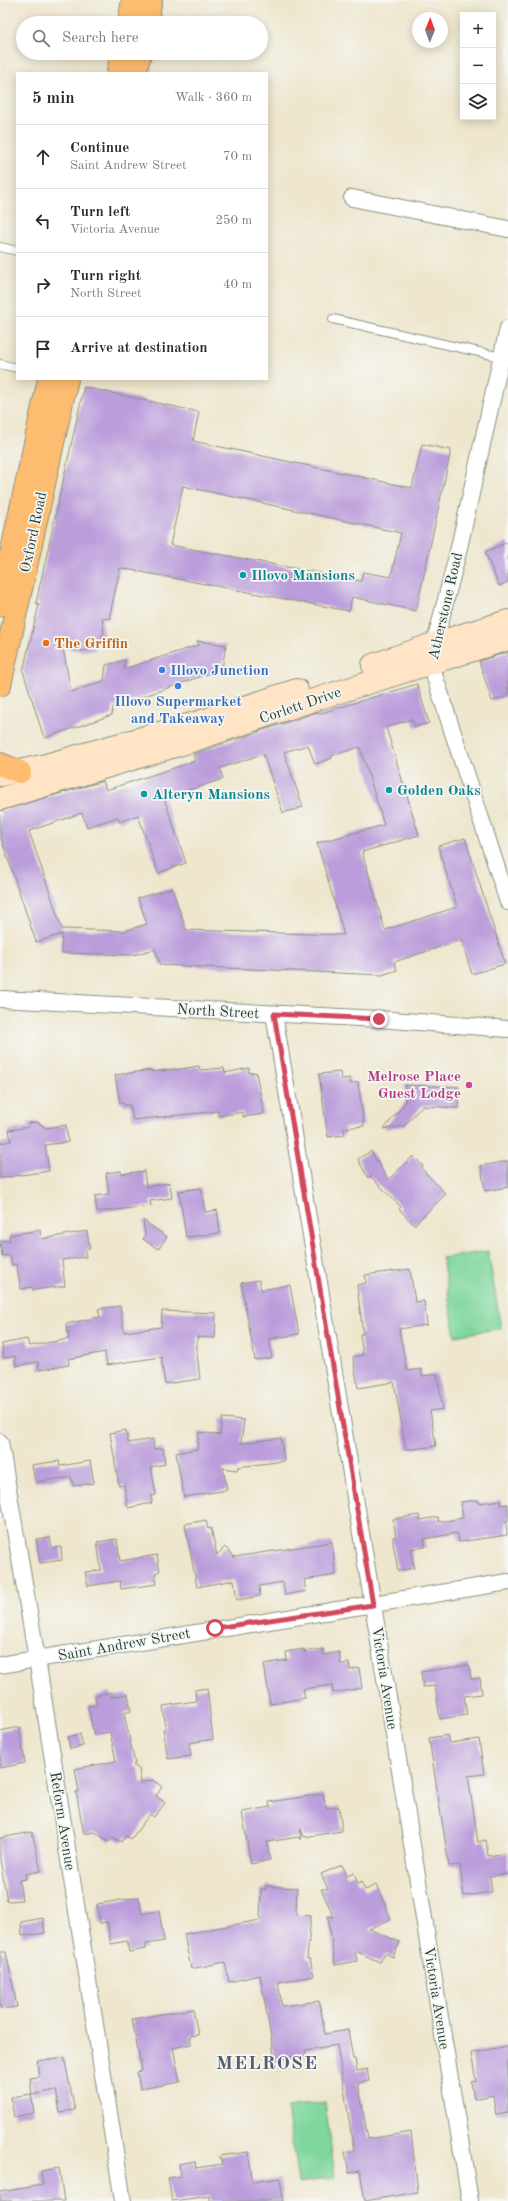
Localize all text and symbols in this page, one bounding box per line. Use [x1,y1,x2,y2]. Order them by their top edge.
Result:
north arrow [412,12,448,48]
map controls [460,12,496,120]
button: + [460,12,496,48]
search box [16,16,268,60]
icon: search [30,27,52,49]
text: Search here [62,31,139,46]
button: − [460,48,496,84]
button: layers [460,84,496,120]
text: 5 min [32,90,75,107]
text: Walk · 360 m [175,91,252,104]
text: Continue [70,141,129,156]
icon: ahead [32,146,54,168]
text: 70 m [223,150,252,163]
text: Saint Andrew Street [70,159,186,172]
text: Turn left [70,205,130,220]
icon: left [32,210,54,232]
text: 250 m [215,214,252,227]
text: Victoria Avenue [70,223,160,236]
text: Turn right [70,269,141,284]
icon: right [32,274,54,296]
text: 40 m [223,278,252,291]
text: North Street [70,287,142,300]
icon: arrive [32,338,54,360]
text: Arrive at destination [70,341,208,356]
street label: Oxford Road [19,490,50,574]
street label: Atherstone Road [427,551,466,661]
place label: Illovo Mansions [251,569,355,584]
marker: Illovo Mansions [238,570,248,580]
place label: The Griffin [54,637,128,652]
marker: The Griffin [41,638,51,648]
place label: Illovo Junction [170,664,269,679]
marker: Illovo Junction [157,665,167,675]
marker: Illovo Supermarket and Takeaway [173,681,183,691]
street label: Corlett Drive [258,685,343,727]
place label: Illovo Supermarket and Takeaway [114,695,242,727]
place label: Golden Oaks [397,784,481,799]
marker: Golden Oaks [384,785,394,795]
place label: Alteryn Mansions [152,788,270,803]
marker: Alteryn Mansions [139,789,149,799]
street label: North Street [176,1003,260,1022]
route end [370,1010,388,1028]
place label: Melrose Place Guest Lodge [367,1070,461,1102]
marker: Melrose Place Guest Lodge [464,1080,474,1090]
route start [206,1619,224,1637]
street label: Saint Andrew Street [57,1626,192,1665]
street label: Victoria Avenue [368,1626,399,1731]
street label: Reform Avenue [46,1771,77,1872]
street label: Victoria Avenue [420,1946,451,2051]
district label: MELROSE [216,2055,318,2074]

